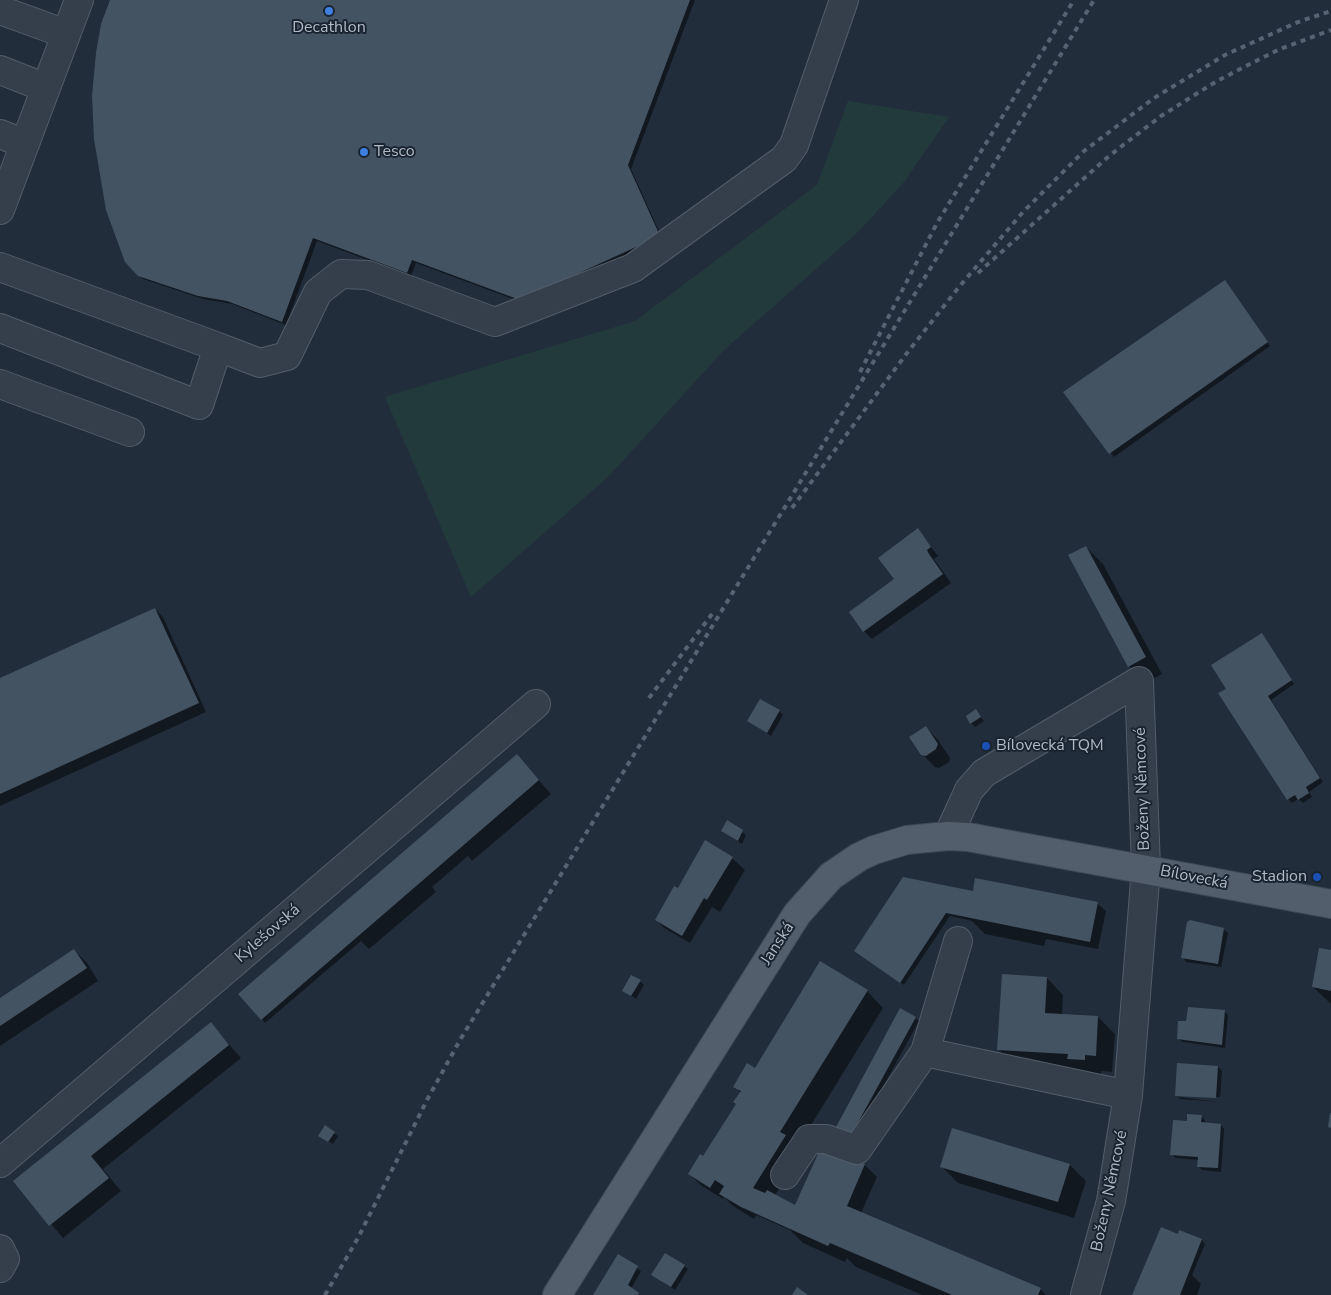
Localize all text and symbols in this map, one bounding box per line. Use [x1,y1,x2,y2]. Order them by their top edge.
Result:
marker: Decathlon [323,5,335,17]
place label: Decathlon [292,18,366,38]
place label: Tesco [374,142,415,162]
marker: Tesco [358,146,370,158]
street label: Boženy Němcové [1131,727,1155,851]
place label: Bílovecká TQM [996,736,1104,756]
marker: Bílovecká TQM [980,740,992,752]
street label: Bílovecká [1158,862,1230,894]
place label: Stadion [1252,867,1307,887]
marker: Stadion [1311,871,1323,883]
street label: Kylešovská [232,901,304,967]
street label: Janská [757,919,799,969]
street label: Boženy Němcové [1088,1129,1132,1253]

